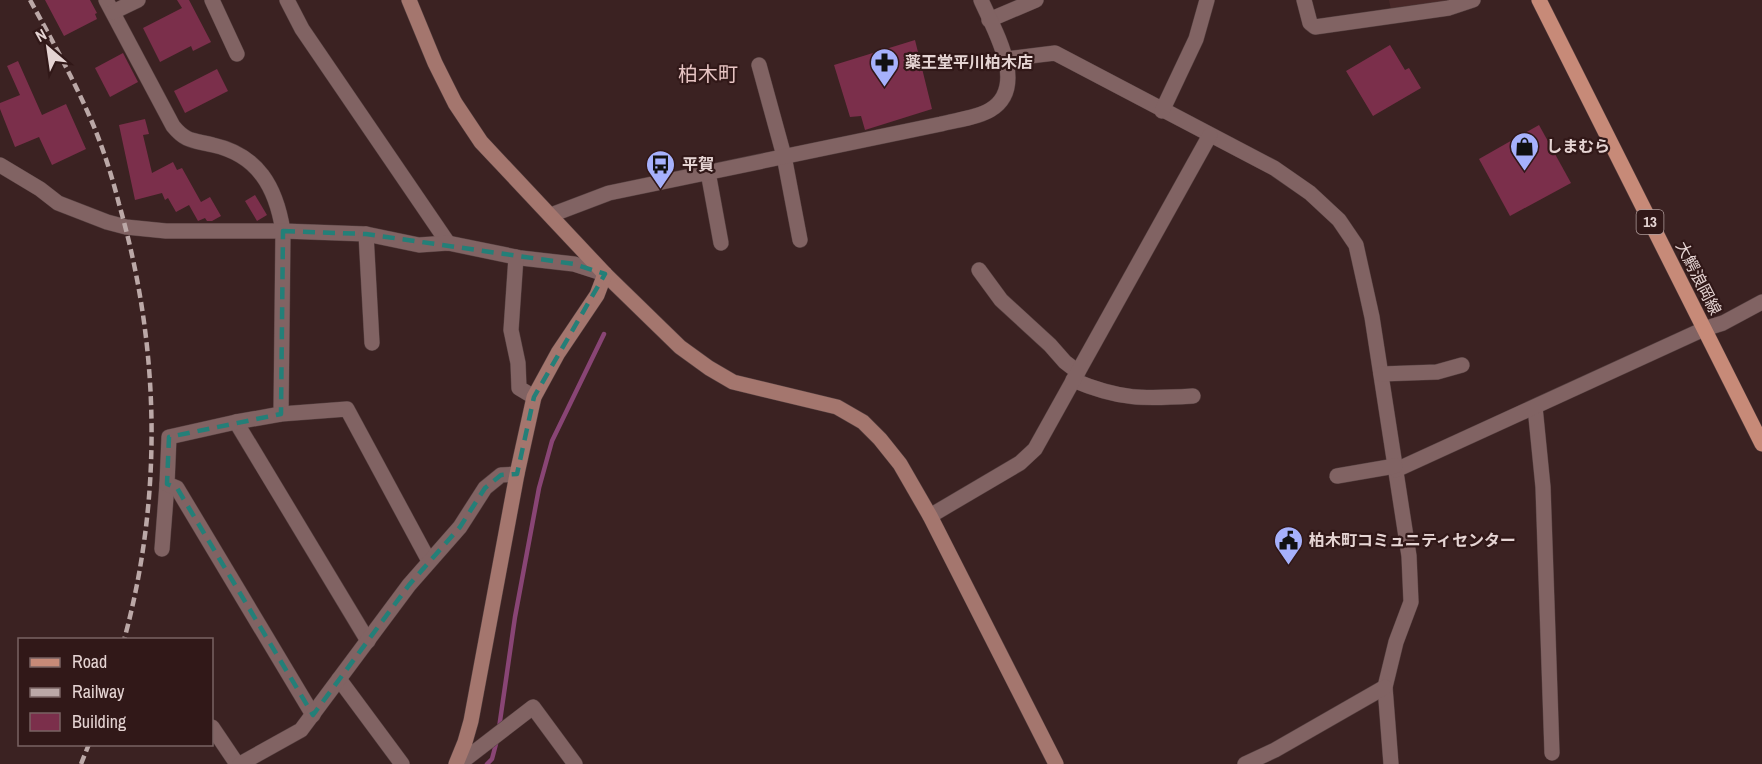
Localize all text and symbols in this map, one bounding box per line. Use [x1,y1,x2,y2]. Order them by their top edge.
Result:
north arrow [18,18,78,78]
text: N [31,23,50,47]
pharmacy icon: 薬王堂平川柏木店 [868,46,900,88]
place label: 薬王堂平川柏木店 [905,51,1033,73]
district label: 柏木町 [678,60,738,87]
shop icon: しまむら [1509,130,1541,172]
place label: しまむら [1546,135,1610,157]
bus stop icon: 平賀 [645,148,677,190]
place label: 平賀 [682,153,714,175]
road number: 13 [1636,210,1664,234]
street label: 大鰐浪岡線 [1671,237,1727,319]
public building icon: 柏木町コミュニティセンター [1272,524,1304,566]
place label: 柏木町コミュニティセンター [1309,529,1516,551]
legend [18,638,213,746]
text: Road [72,649,107,674]
text: Railway [72,679,125,704]
text: Building [72,709,127,734]

